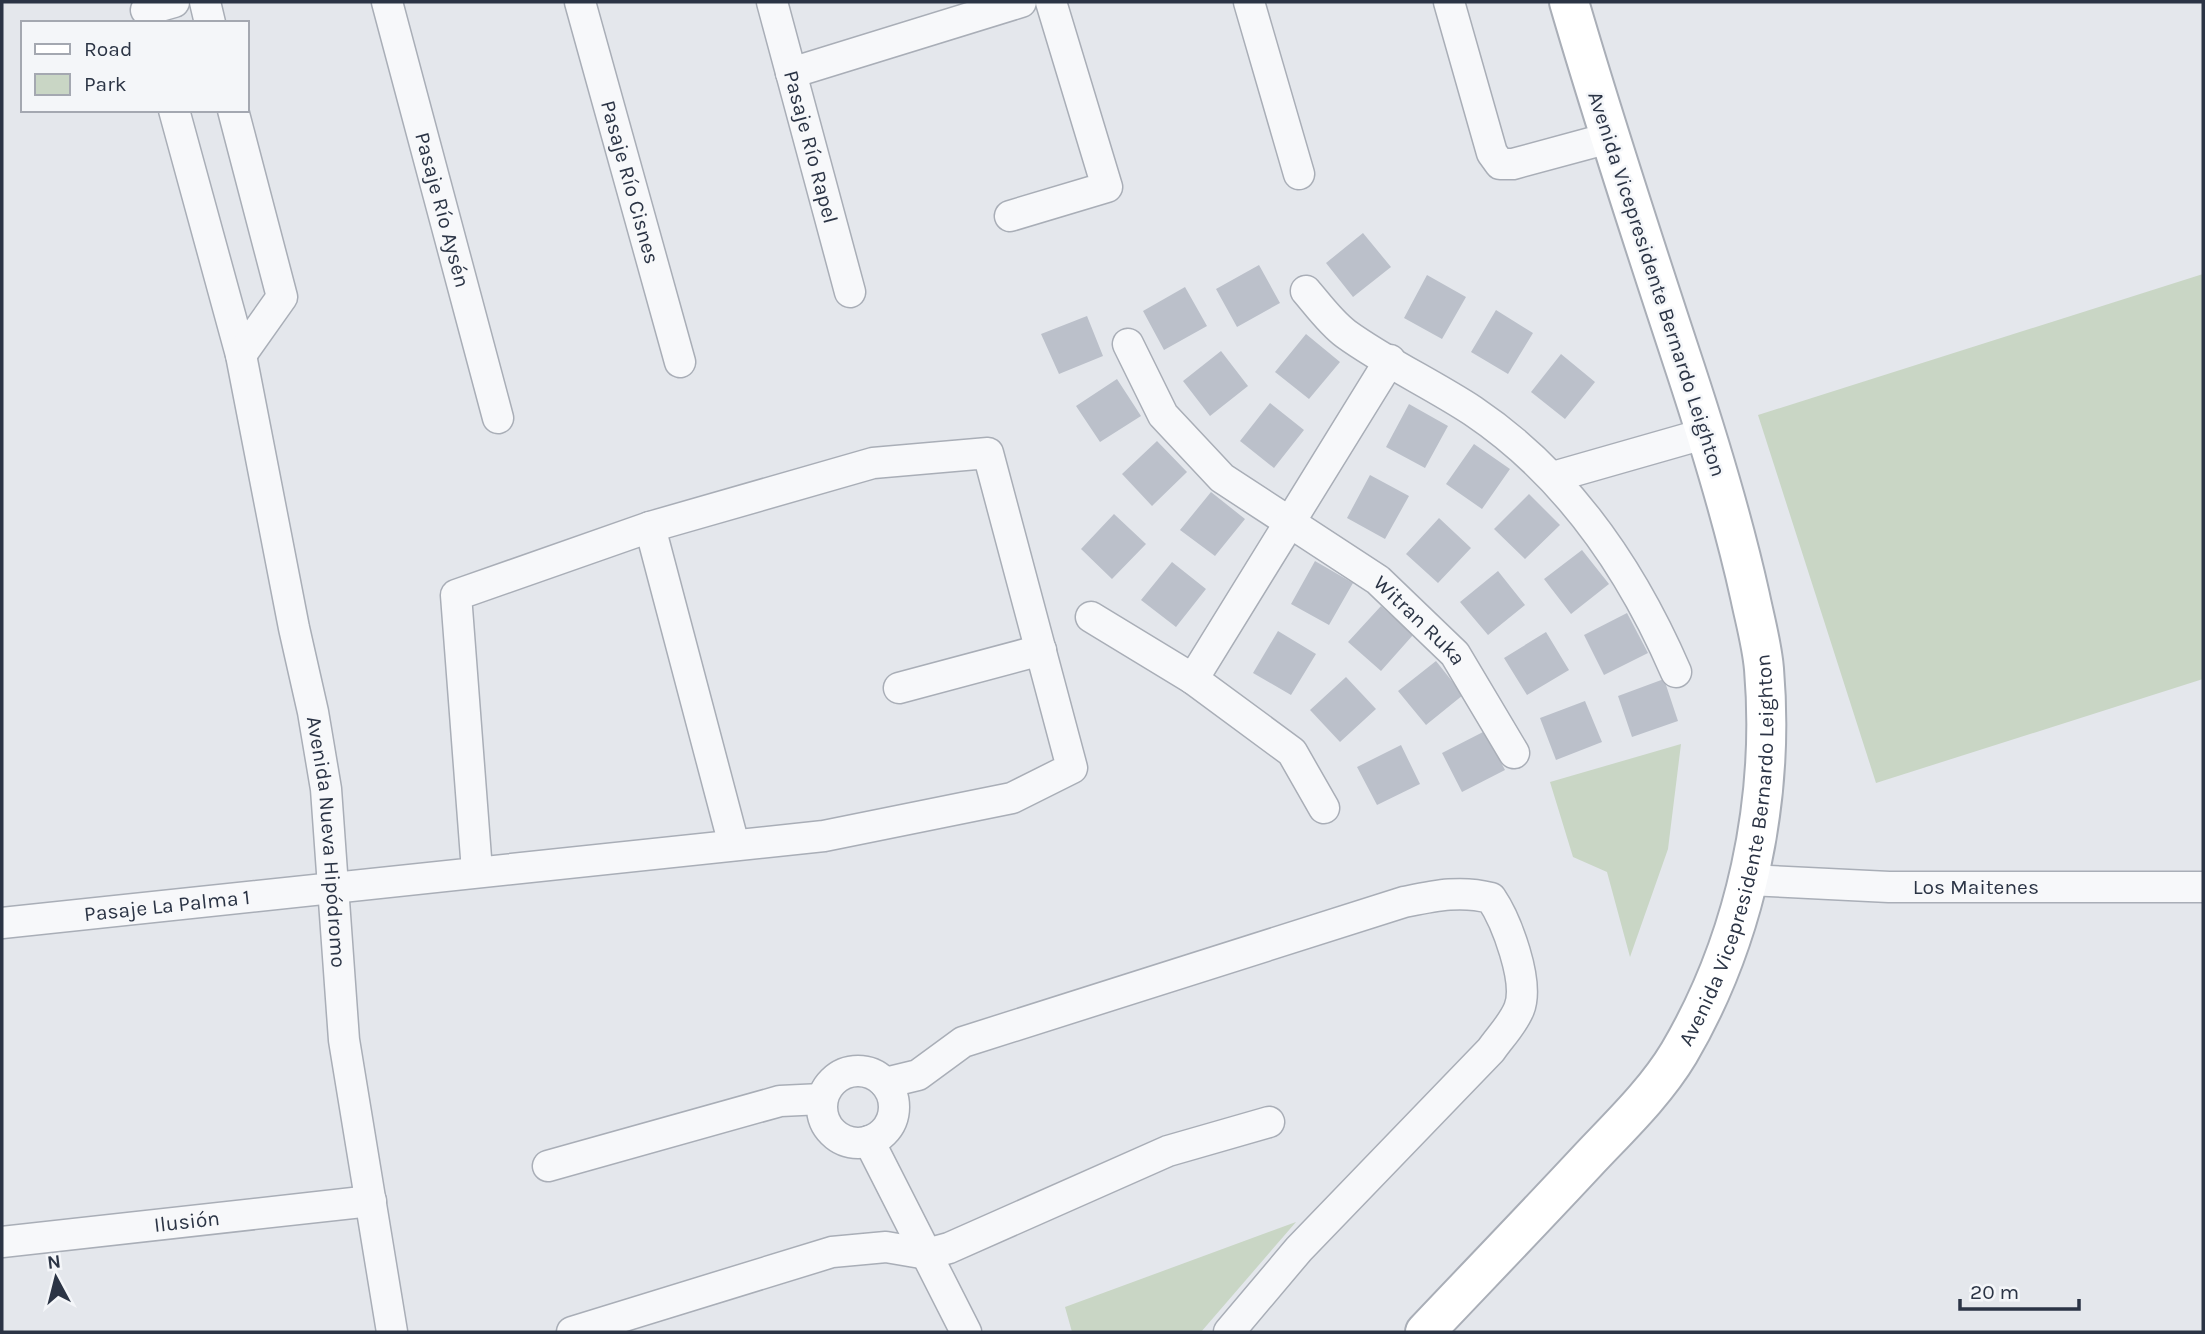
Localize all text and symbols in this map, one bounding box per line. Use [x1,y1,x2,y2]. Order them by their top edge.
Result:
legend [21,21,248,112]
text: Road [84,37,132,61]
street label: Pasaje Río Rapel [779,68,843,226]
text: Park [84,72,127,96]
street label: Avenida Vicepresidente Bernardo Leighton [1583,88,1731,480]
street label: Pasaje Río Cisnes [596,98,664,267]
street label: Pasaje Río Aysén [410,130,475,290]
street label: Witran Ruka [1369,570,1471,669]
street label: Avenida Vicepresidente Bernardo Leighton [1674,653,1778,1050]
street label: Avenida Nueva Hipódromo [302,714,351,968]
street label: Los Maitenes [1913,875,2039,899]
street label: Pasaje La Palma 1 [83,885,251,926]
street label: Ilusión [153,1206,221,1237]
north arrow [21,1243,91,1313]
text: N [46,1250,62,1274]
scale bar [1960,1268,2079,1312]
text: 20 m [1970,1280,2019,1304]

